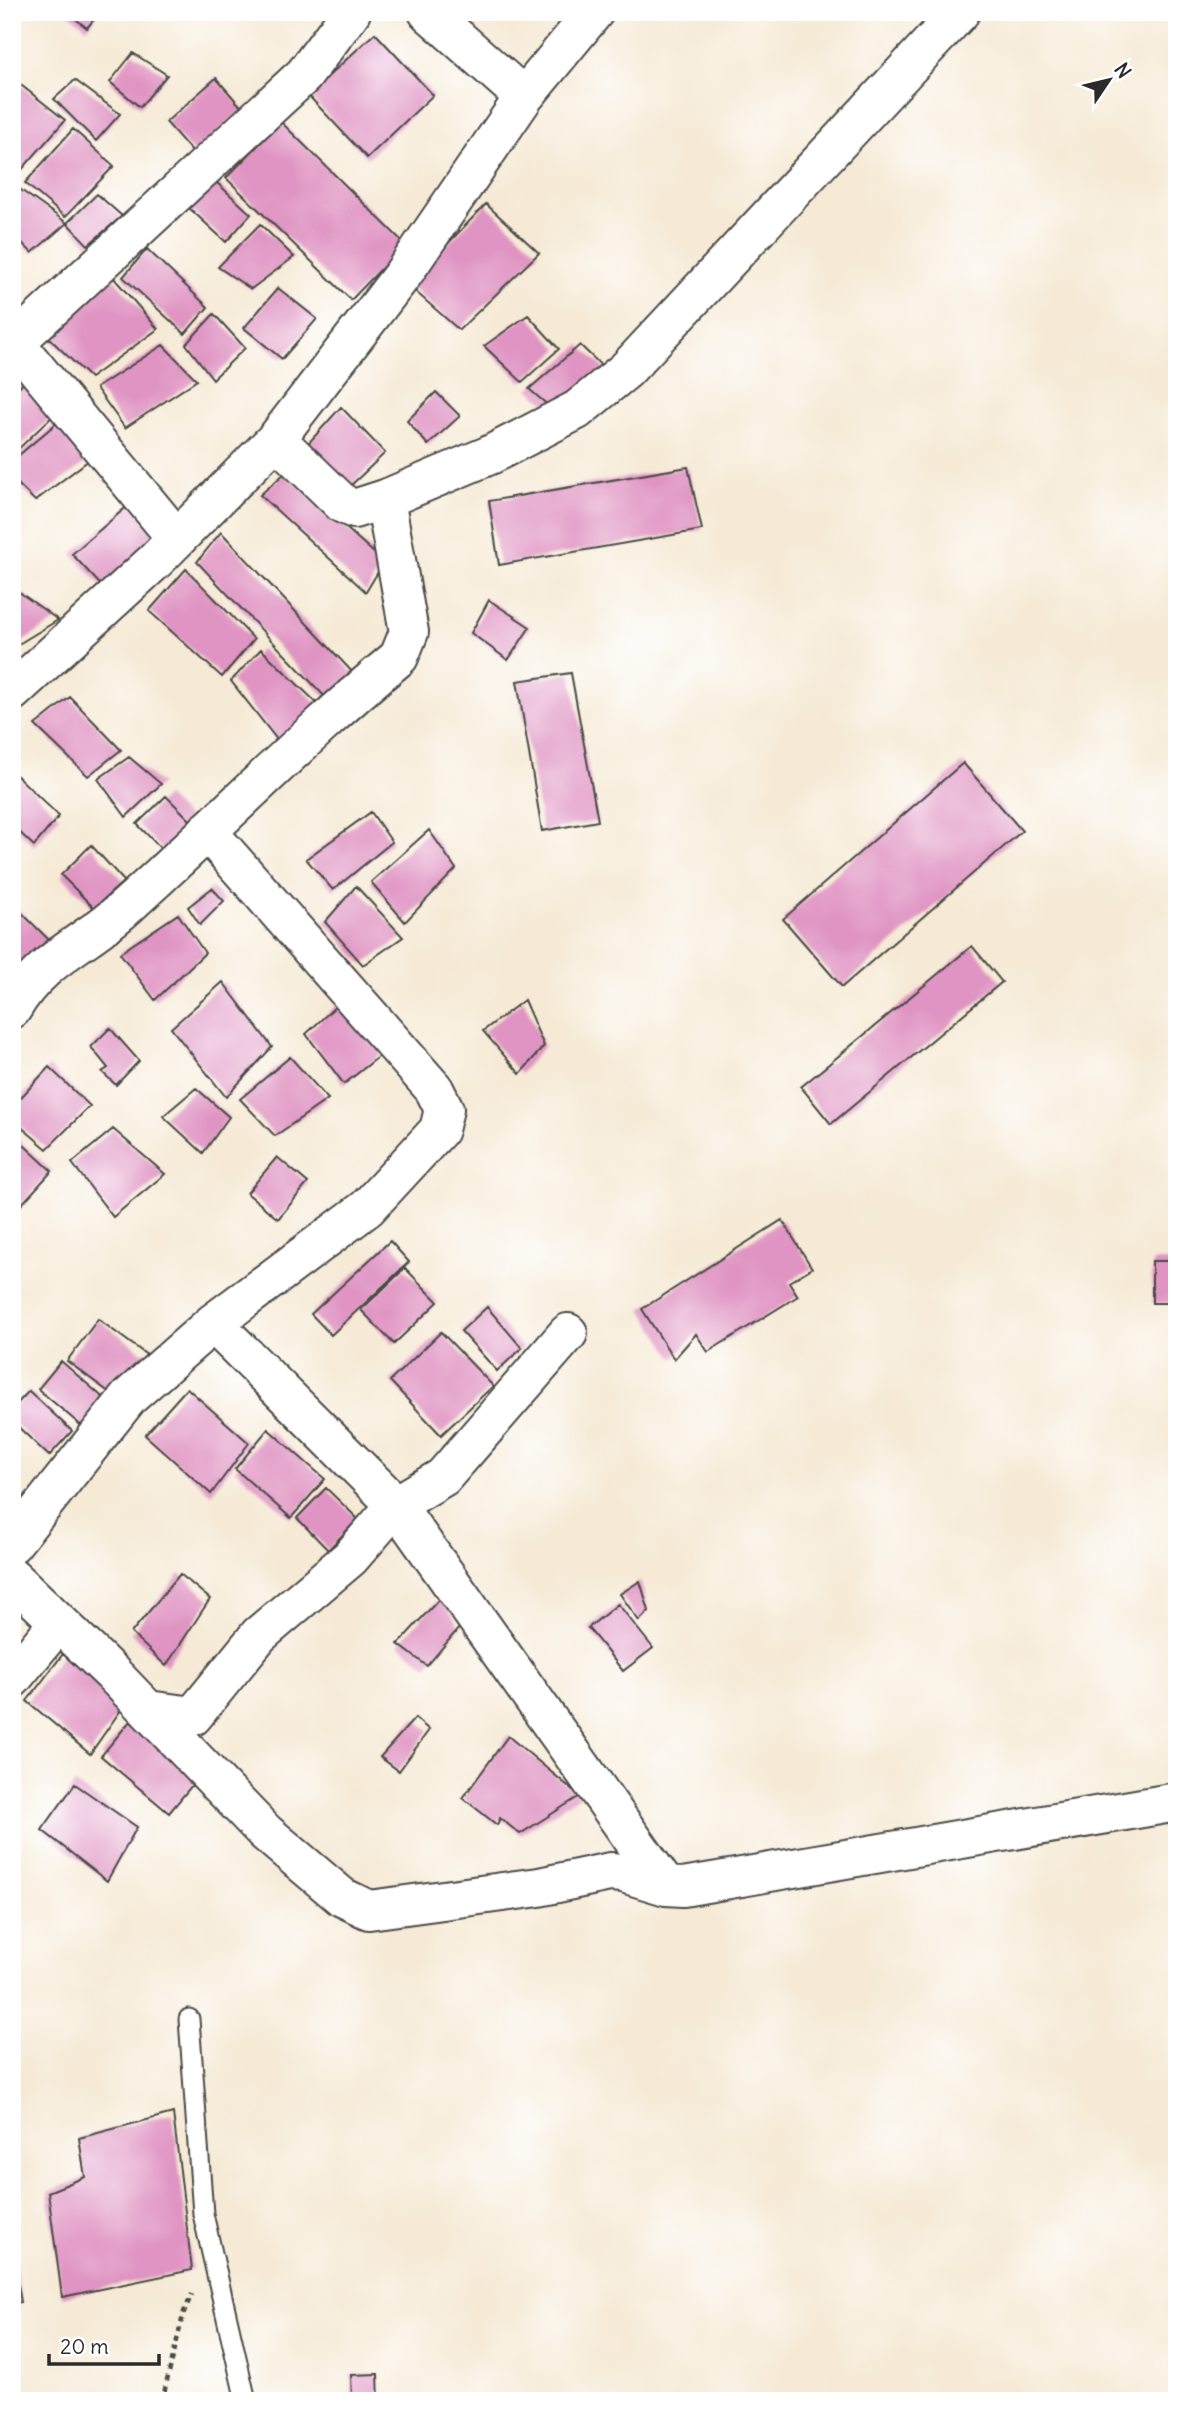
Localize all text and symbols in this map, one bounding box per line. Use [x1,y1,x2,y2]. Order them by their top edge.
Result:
north arrow [1074,46,1144,116]
text: N [1109,58,1137,83]
scale bar [49,2322,159,2366]
text: 20 m [60,2333,109,2360]

